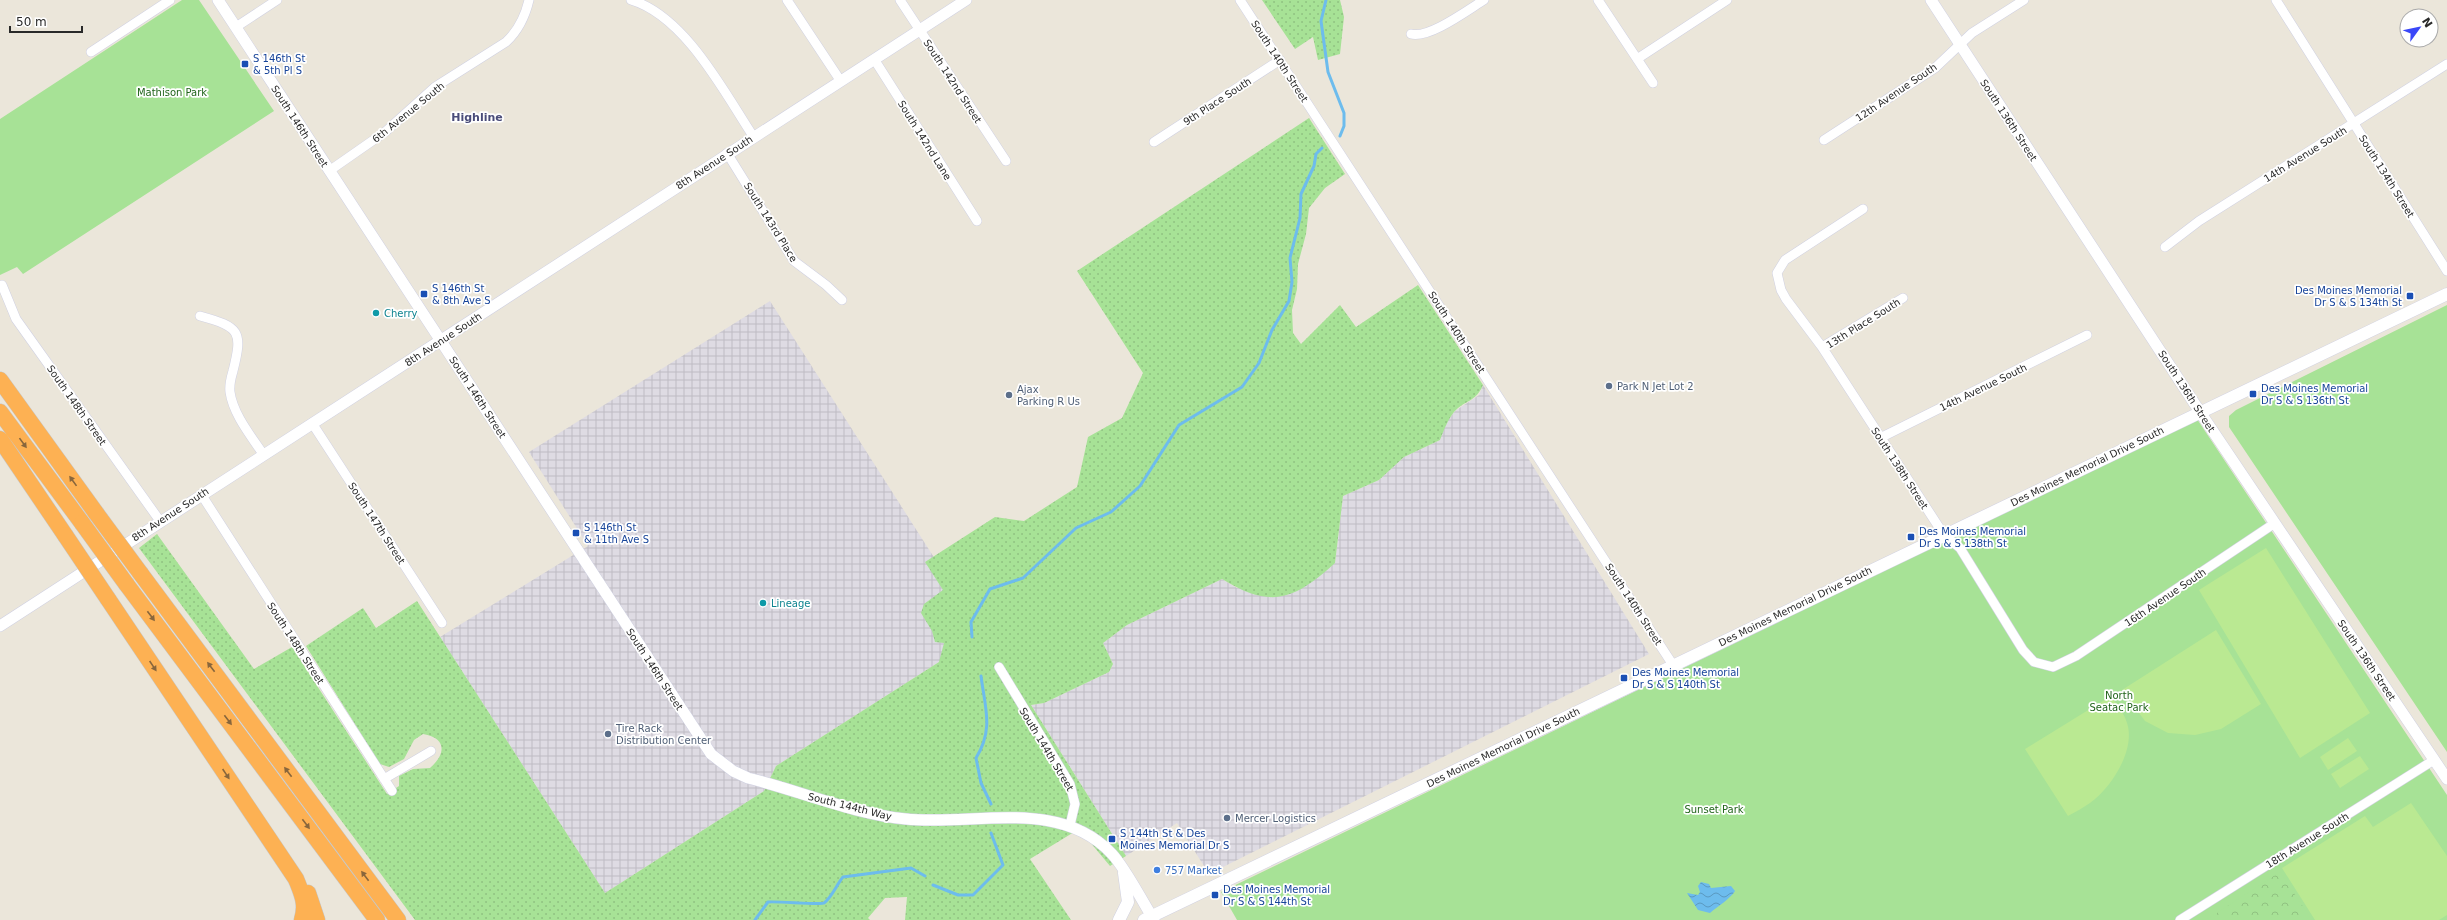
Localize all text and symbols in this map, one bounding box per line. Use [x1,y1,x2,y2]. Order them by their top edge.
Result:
scale bar [10,8,82,34]
north arrow [2399,8,2439,48]
text: 50 m [16,15,47,29]
text: N [2419,15,2435,30]
street label: South 140th Street [1249,18,1310,104]
street label: South 142nd Street [921,37,984,125]
place label: S 146th St & 5th Pl S [253,53,305,76]
marker: S 146th St & 5th Pl S [240,59,250,69]
street label: 12th Avenue South [1854,61,1939,124]
street label: 9th Place South [1181,75,1253,127]
street label: South 136th Street [1978,77,2039,163]
street label: 6th Avenue South [370,80,446,145]
street label: South 146th Street [269,83,330,169]
park label: Mathison Park [137,87,207,98]
street label: South 142nd Lane [896,99,953,182]
district label: Highline [451,111,503,124]
street label: 14th Avenue South [2262,124,2349,184]
street label: South 134th Street [2357,133,2416,220]
street label: 8th Avenue South [674,134,755,191]
street label: South 143rd Place [742,181,799,264]
place label: S 146th St & 8th Ave S [432,283,491,306]
place label: Des Moines Memorial Dr S & S 134th St [2295,285,2402,308]
marker: S 146th St & 8th Ave S [419,289,429,299]
street label: South 140th Street [1426,289,1487,375]
marker: Des Moines Memorial Dr S & S 134th St [2405,291,2415,301]
street label: 13th Place South [1824,296,1902,351]
marker: Cherry [371,308,381,318]
place label: Cherry [384,308,418,319]
street label: 8th Avenue South [403,311,484,368]
street label: South 136th Street [2156,348,2217,434]
street label: South 146th Street [447,354,508,440]
street label: 14th Avenue South [1938,362,2029,413]
street label: South 148th Street [45,363,108,447]
marker: Park N Jet Lot 2 [1604,381,1614,391]
place label: Park N Jet Lot 2 [1617,381,1694,392]
place label: Des Moines Memorial Dr S & S 136th St [2261,383,2368,406]
place label: Ajax Parking R Us [1017,384,1080,407]
marker: Des Moines Memorial Dr S & S 136th St [2248,389,2258,399]
marker: Ajax Parking R Us [1004,390,1014,400]
street label: Des Moines Memorial Drive South [2009,424,2166,508]
street label: South 138th Street [1869,425,1930,511]
one-way arrow [19,438,27,449]
one-way arrow [69,476,77,486]
street label: South 147th Street [346,480,407,566]
street label: 8th Avenue South [130,486,211,543]
place label: S 146th St & 11th Ave S [584,522,649,545]
place label: Des Moines Memorial Dr S & S 138th St [1919,526,2026,549]
marker: S 146th St & 11th Ave S [571,528,581,538]
marker: Des Moines Memorial Dr S & S 138th St [1906,532,1916,542]
street label: South 140th Street [1603,561,1664,647]
street label: Des Moines Memorial Drive South [1717,564,1874,648]
street label: 16th Avenue South [2123,566,2208,629]
marker: Lineage [758,598,768,608]
place label: Lineage [771,598,810,609]
street label: South 148th Street [265,600,326,686]
one-way arrow [146,610,155,621]
street label: South 136th Street [2335,618,2398,703]
street label: South 146th Street [624,626,685,712]
one-way arrow [149,661,157,671]
one-way arrow [206,662,215,673]
place label: Des Moines Memorial Dr S & S 140th St [1632,667,1739,690]
marker: Des Moines Memorial Dr S & S 140th St [1619,673,1629,683]
park label: North Seatac Park [2090,690,2149,713]
street label: Des Moines Memorial Drive South [1425,705,1582,789]
street label: South 144th Street [1017,706,1076,793]
one-way arrow [224,715,232,726]
place label: Tire Rack Distribution Center [615,723,712,746]
marker: Tire Rack Distribution Center [603,729,613,739]
one-way arrow [284,766,292,777]
one-way arrow [222,769,230,779]
street label: South 144th Way [807,791,893,822]
park label: Sunset Park [1684,804,1744,815]
street label: 18th Avenue South [2264,810,2351,870]
marker: Mercer Logistics [1222,813,1232,823]
place label: Mercer Logistics [1235,813,1316,824]
one-way arrow [302,819,310,830]
place label: S 144th St & Des Moines Memorial Dr S [1120,828,1229,851]
marker: S 144th St & Des Moines Memorial Dr S [1107,834,1117,844]
marker: 757 Market [1152,865,1162,875]
place label: 757 Market [1165,865,1222,876]
one-way arrow [362,871,370,881]
place label: Des Moines Memorial Dr S & S 144th St [1223,884,1330,907]
marker: Des Moines Memorial Dr S & S 144th St [1210,890,1220,900]

